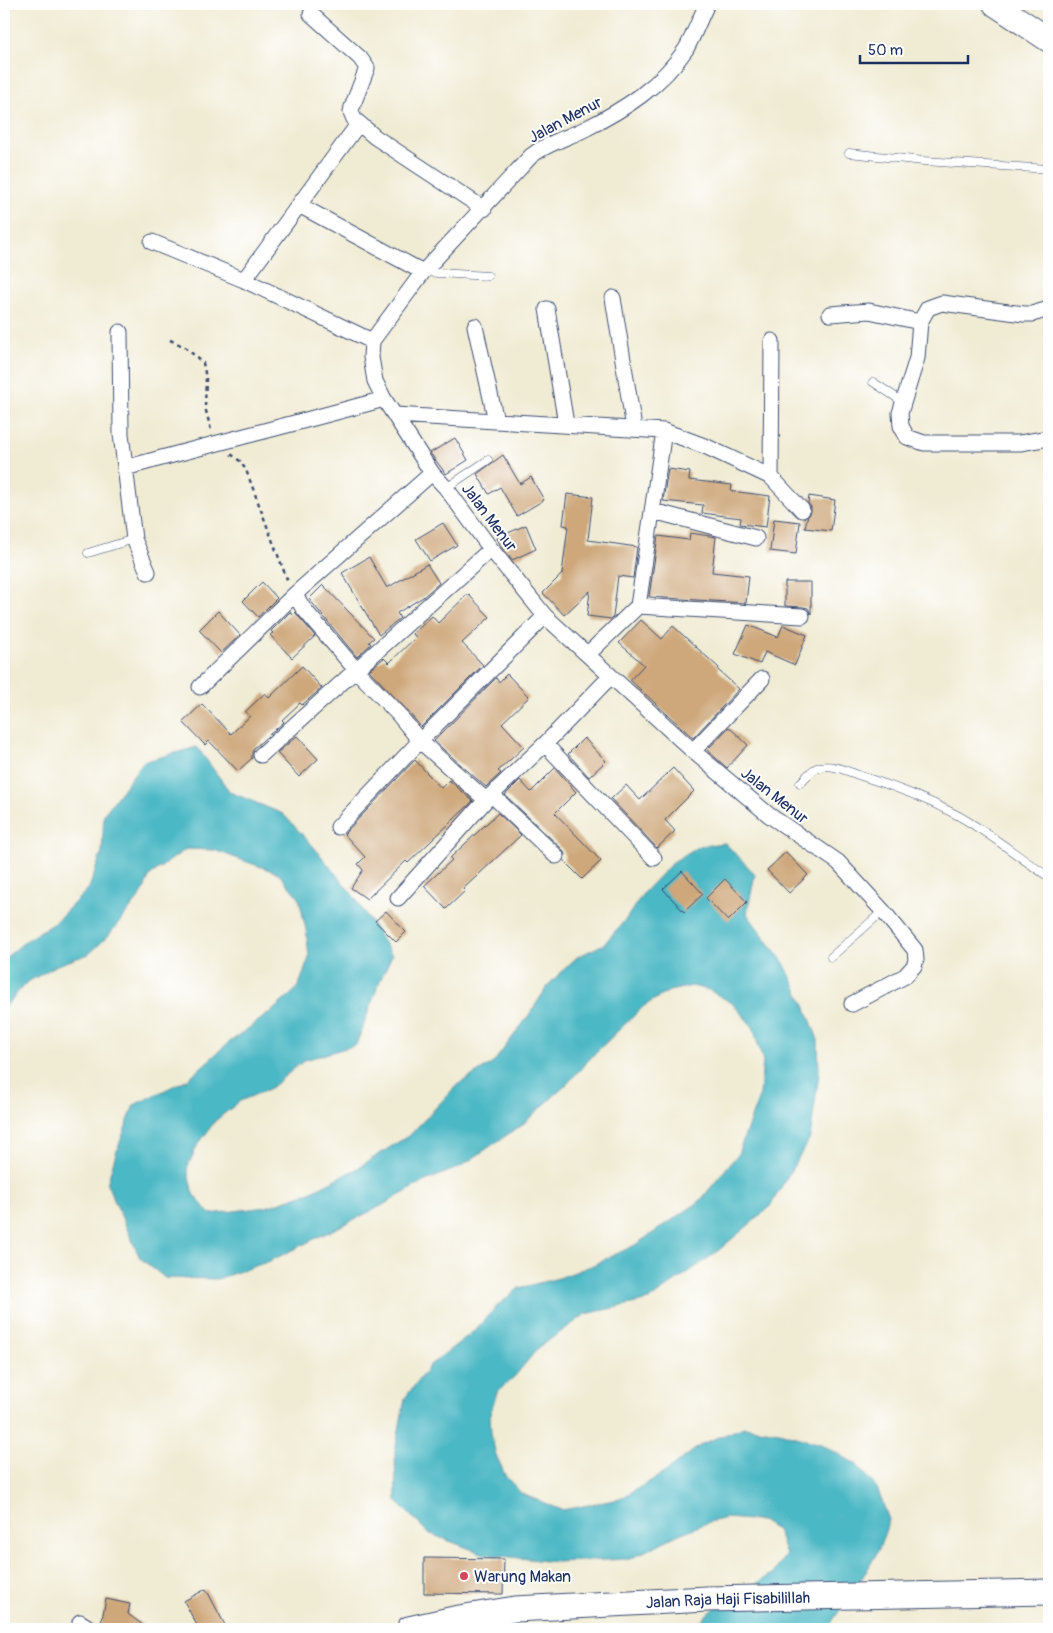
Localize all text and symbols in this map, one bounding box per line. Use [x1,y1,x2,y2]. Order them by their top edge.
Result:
scale bar [860,32,968,64]
text: 50 m [868,41,903,60]
street label: Jalan Menur [525,92,606,148]
street label: Jalan Menur [457,480,522,556]
street label: Jalan Menur [737,763,812,829]
place label: Warung Makan [474,1567,571,1587]
marker: Warung Makan [458,1570,470,1582]
street label: Jalan Raja Haji Fisabilillah [645,1588,810,1613]

